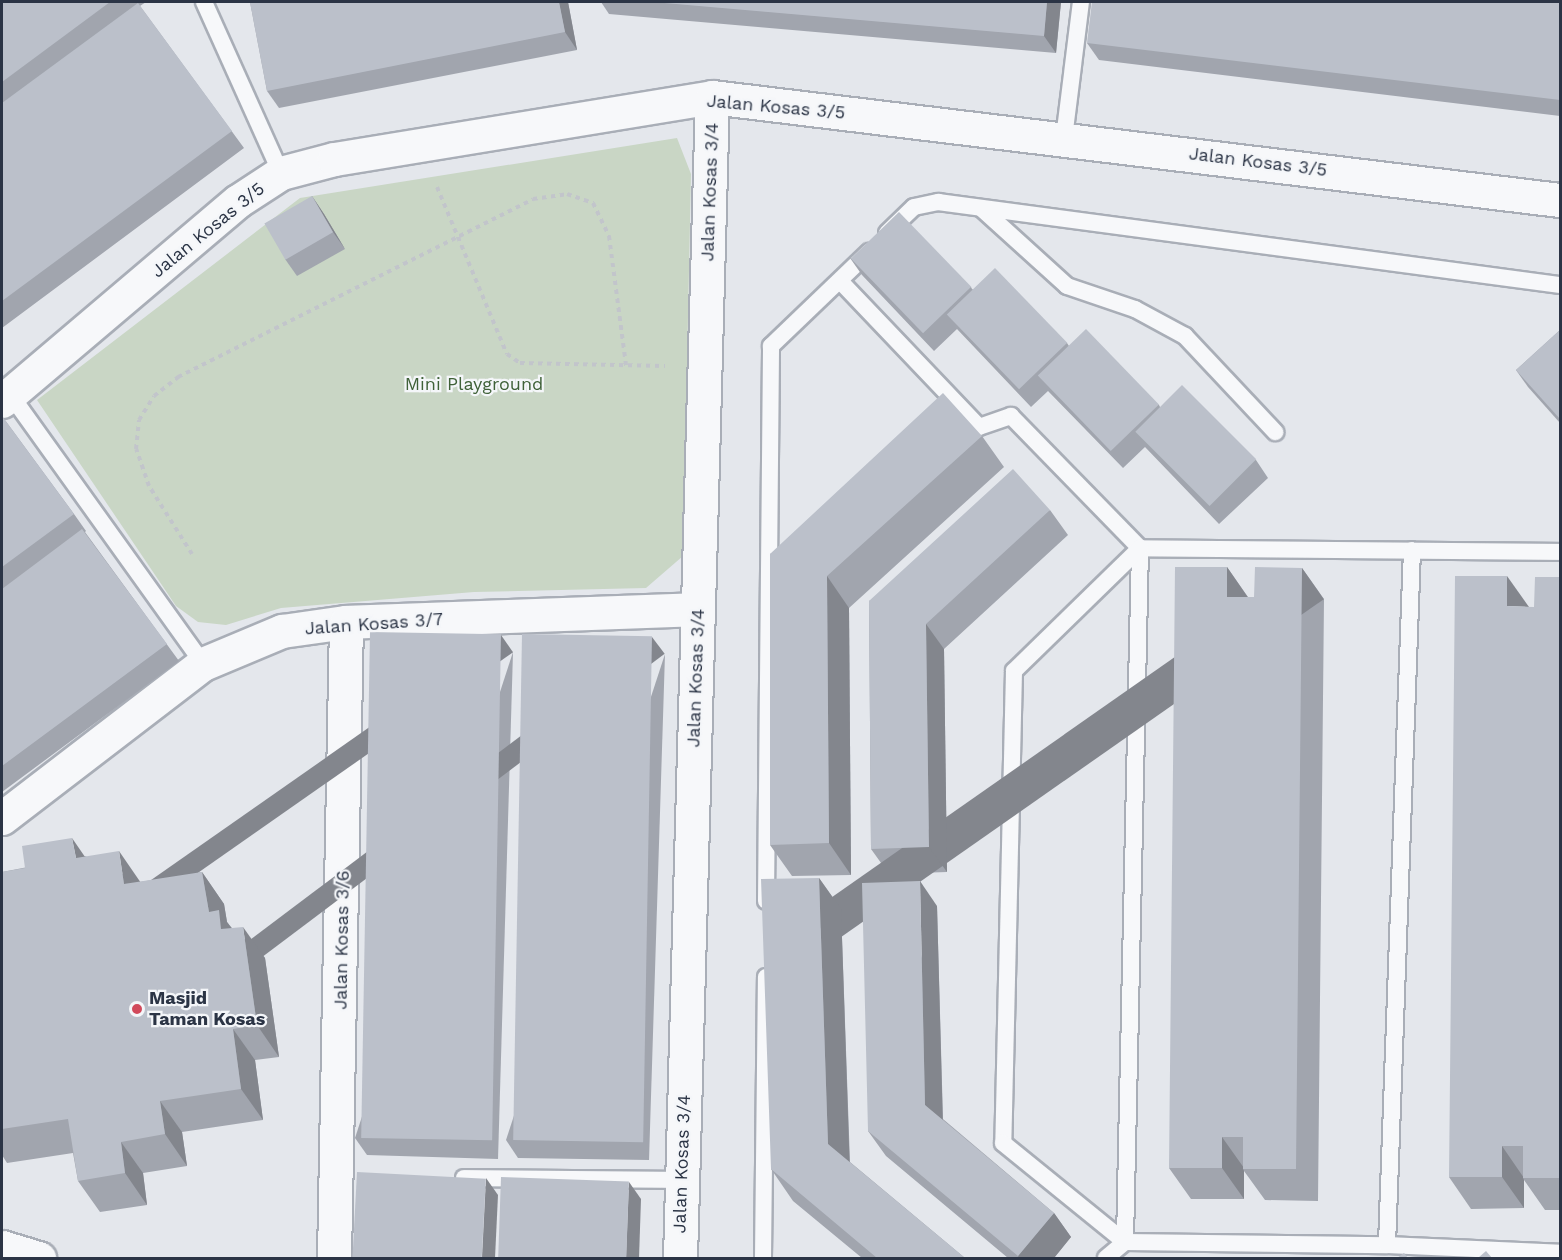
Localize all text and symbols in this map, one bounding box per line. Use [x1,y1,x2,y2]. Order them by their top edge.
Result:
street label: Jalan Kosas 3/5 [706,90,846,124]
street label: Jalan Kosas 3/4 [697,122,723,262]
street label: Jalan Kosas 3/5 [1188,143,1328,181]
street label: Jalan Kosas 3/5 [147,178,269,282]
park label: Mini Playground [405,373,543,395]
street label: Jalan Kosas 3/7 [304,608,444,640]
street label: Jalan Kosas 3/4 [683,608,709,748]
street label: Jalan Kosas 3/6 [330,870,354,1010]
place label: Masjid Taman Kosas [149,988,265,1030]
marker: Masjid Taman Kosas [130,1002,144,1016]
street label: Jalan Kosas 3/4 [669,1094,695,1234]

